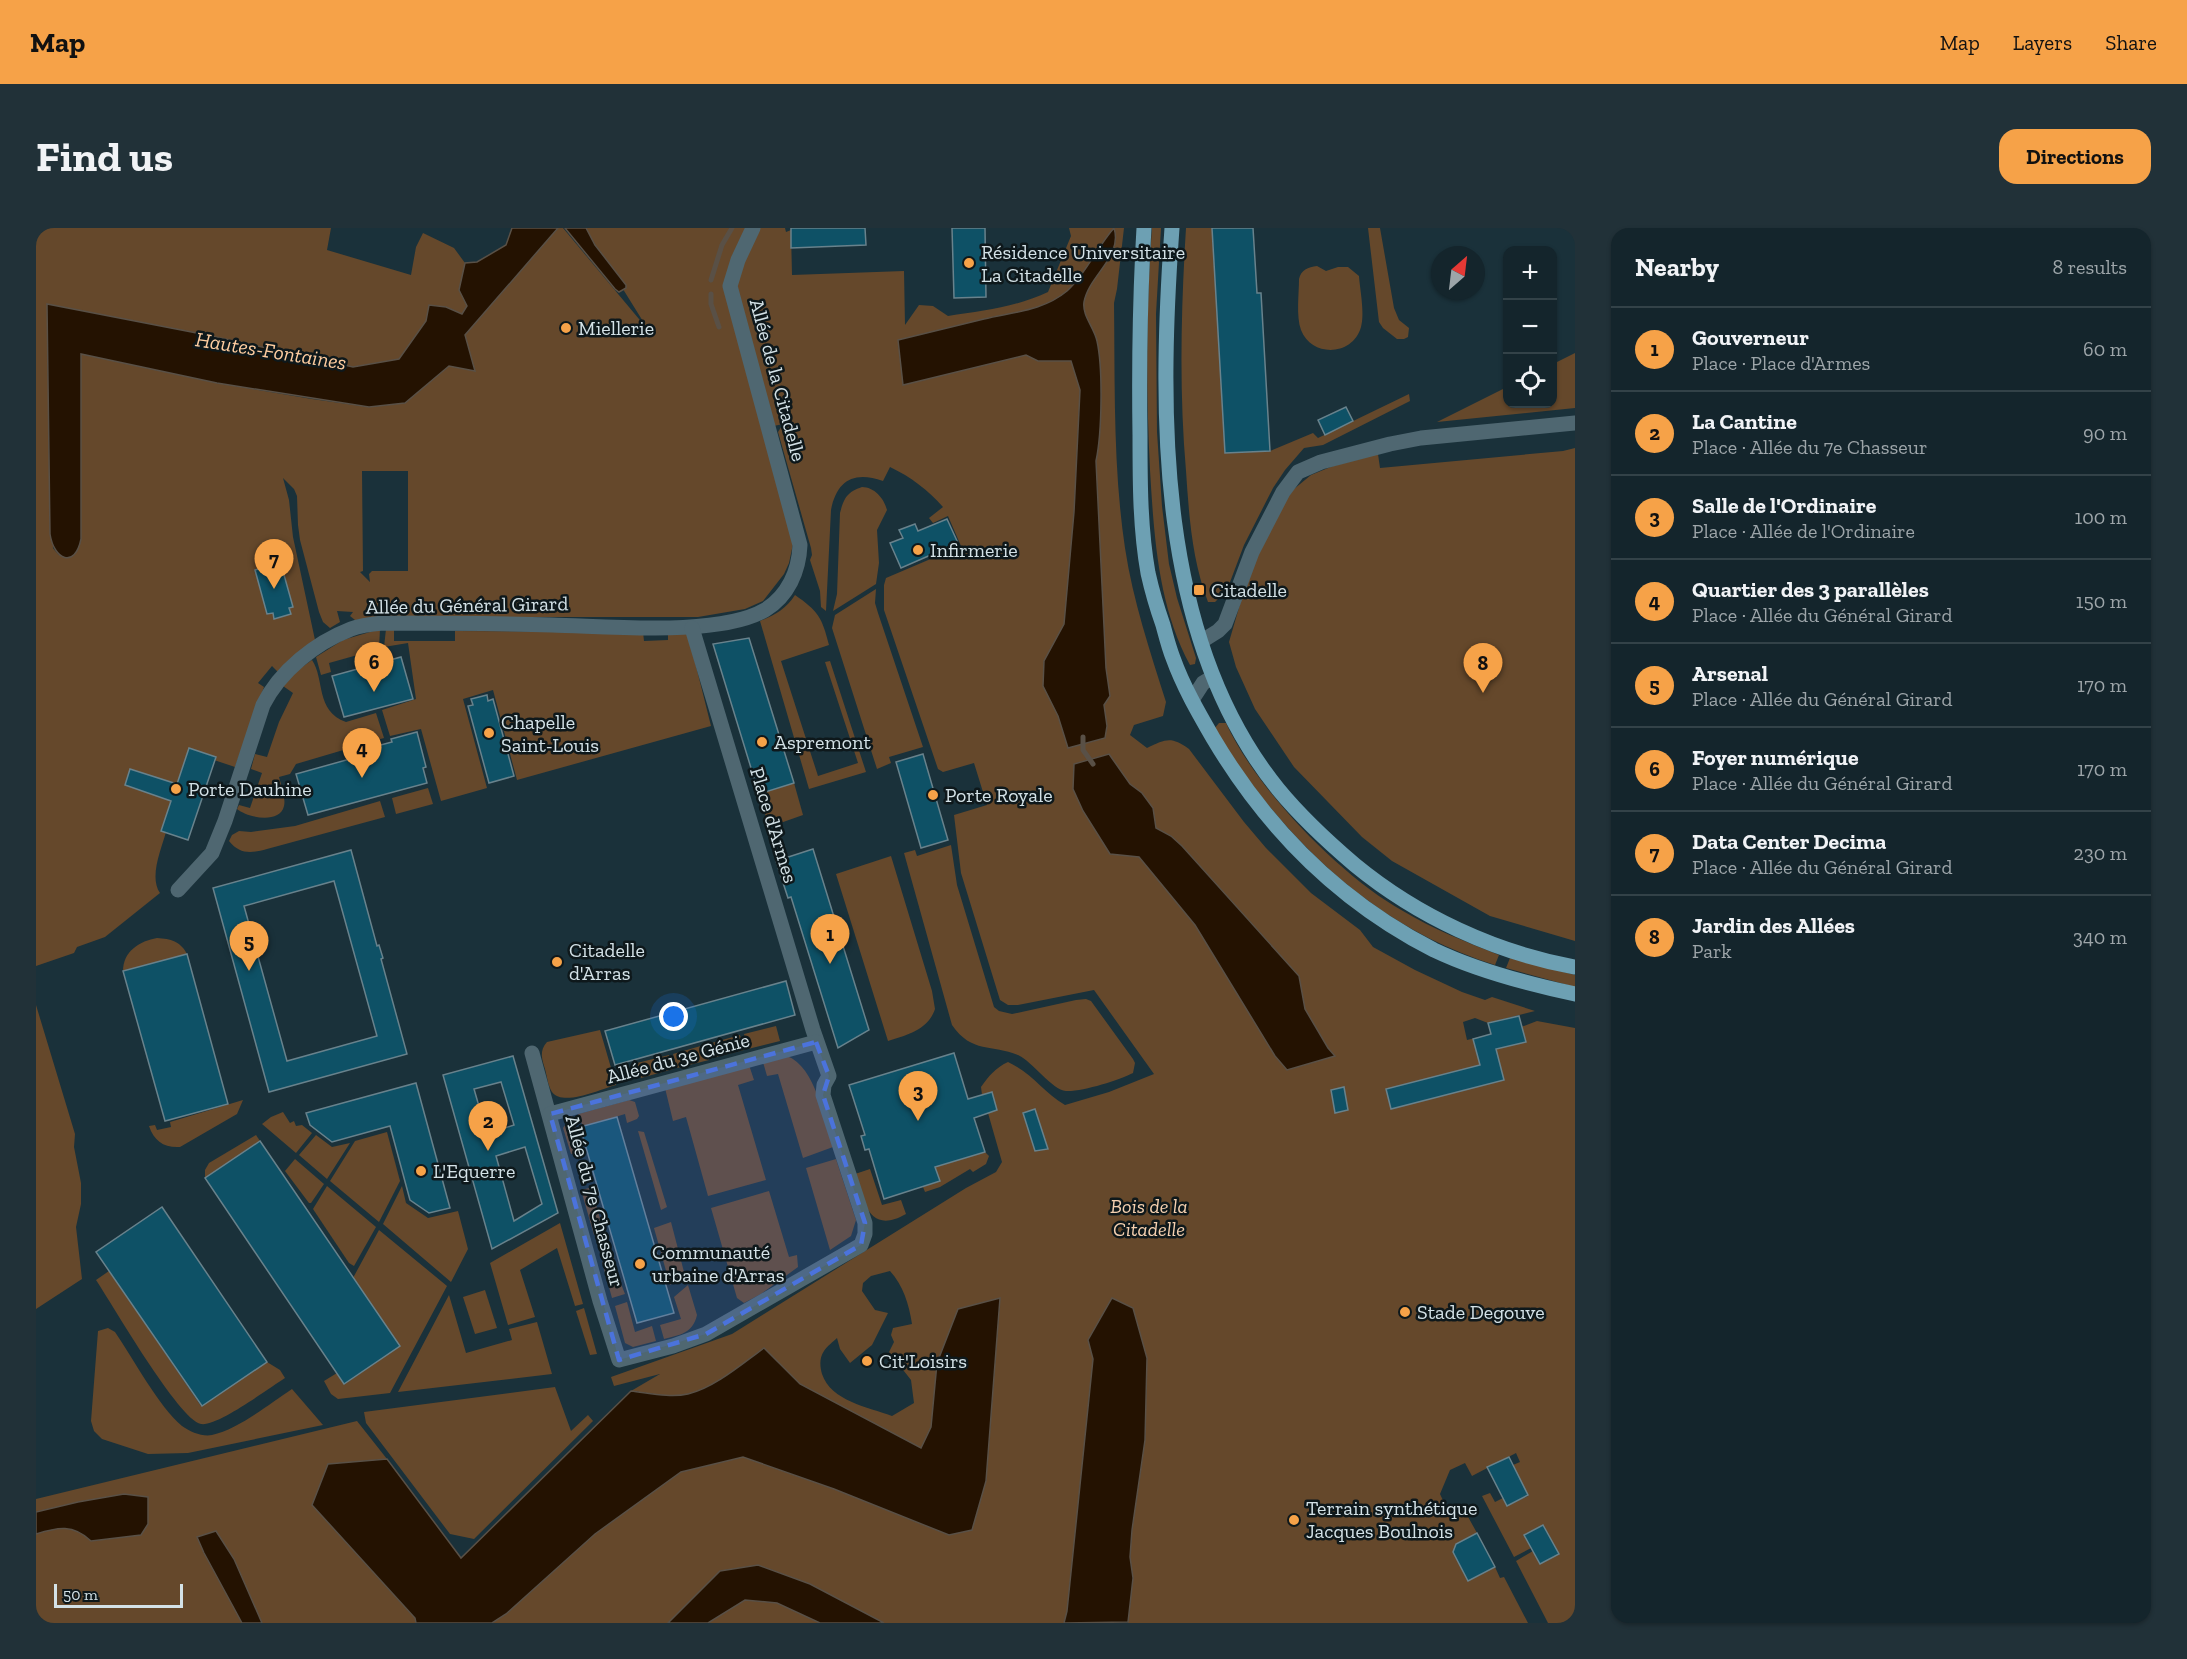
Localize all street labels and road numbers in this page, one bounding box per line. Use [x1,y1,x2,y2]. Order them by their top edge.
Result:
street label: Allée de la Citadelle [745,296,811,464]
street label: Allée du Général Girard [366,591,568,619]
street label: Place d'Armes [745,764,803,886]
street label: Allée du 3e Génie [604,1027,752,1089]
street label: Allée du 7e Chasseur [560,1112,630,1290]

